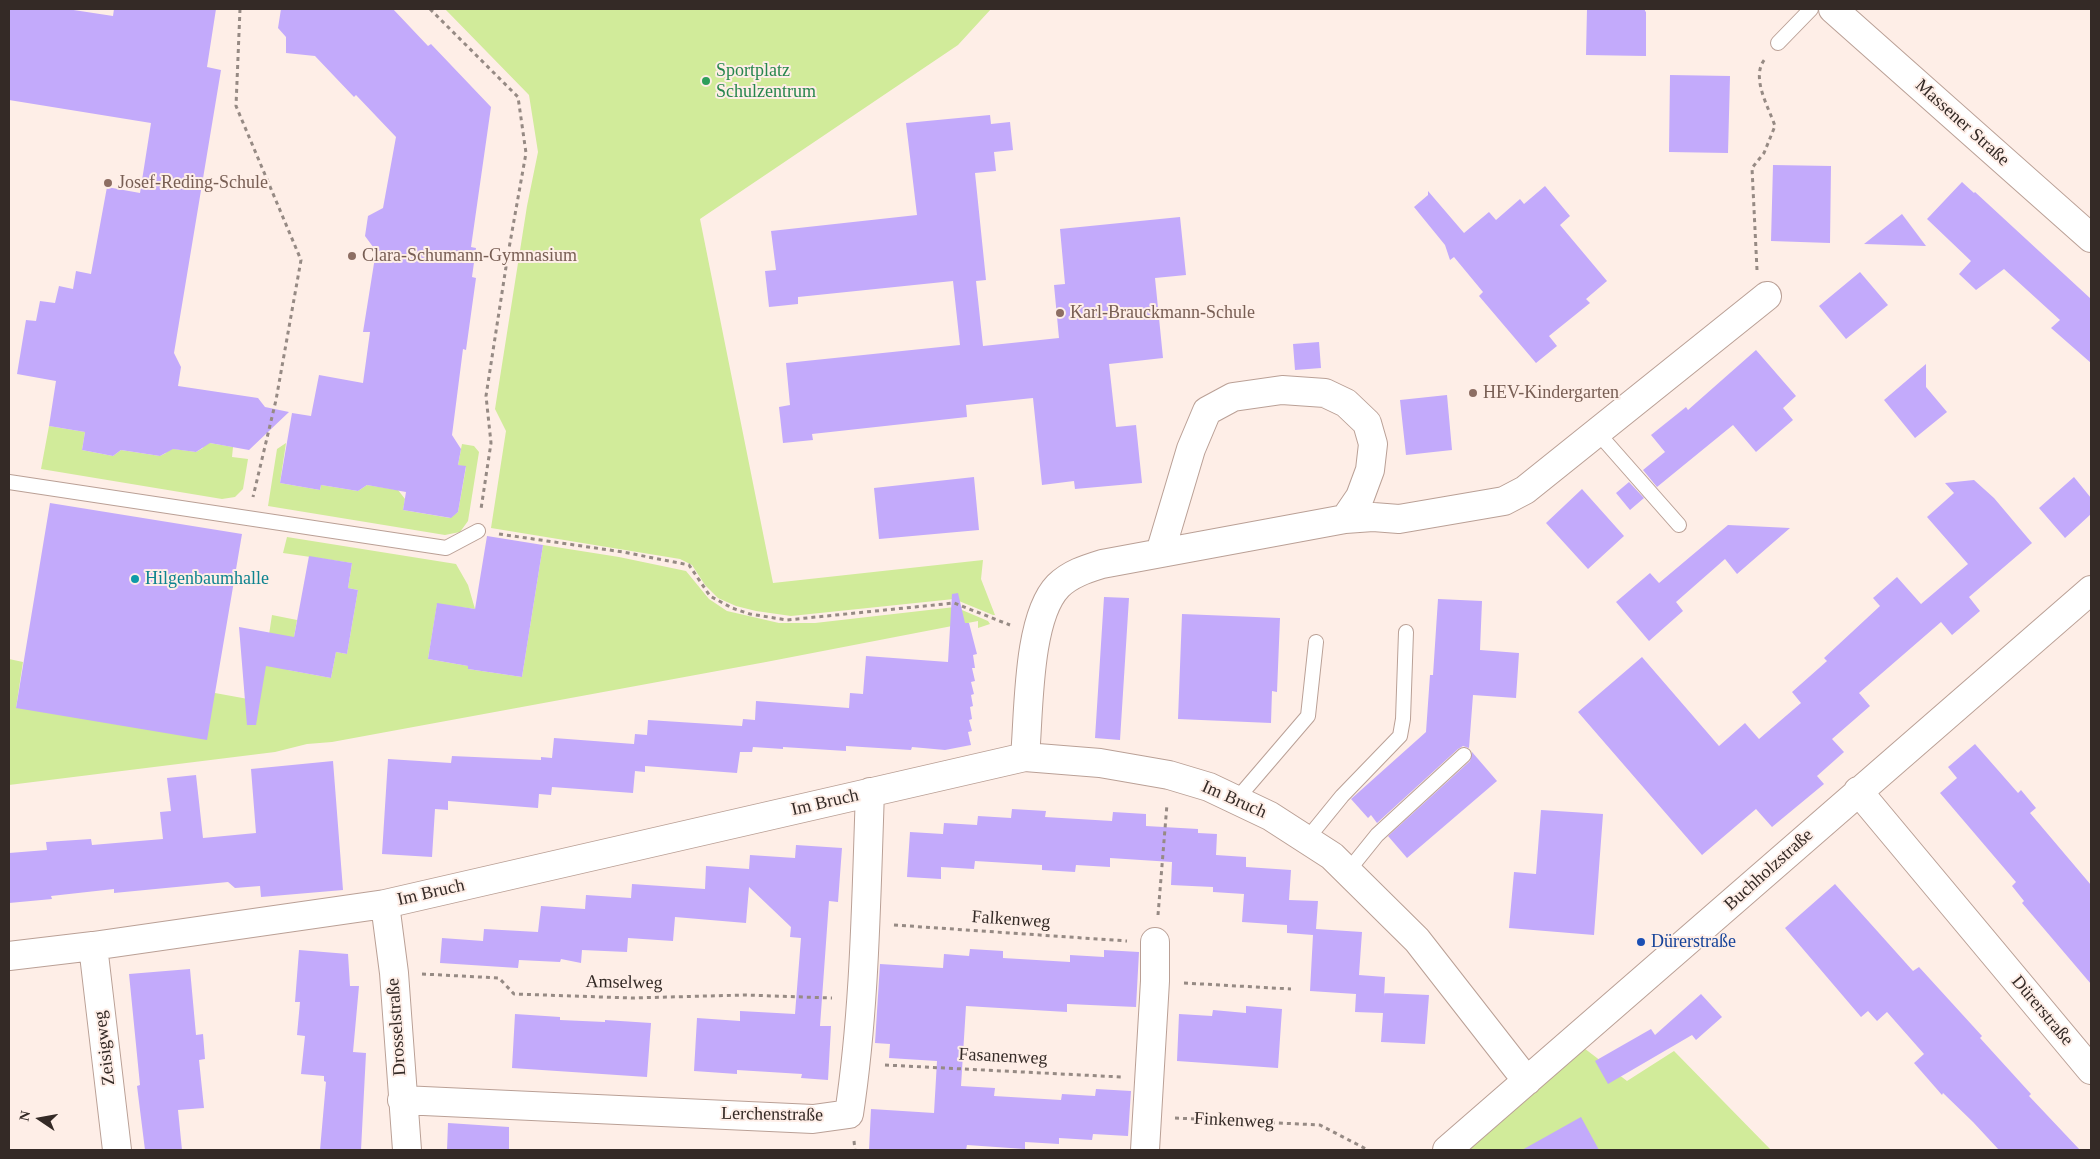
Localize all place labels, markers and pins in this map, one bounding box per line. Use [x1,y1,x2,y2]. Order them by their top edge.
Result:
place label: Sportplatz Schulzentrum [716,60,816,102]
marker: Sportplatz Schulzentrum [700,75,712,87]
place label: Josef-Reding-Schule [118,172,268,194]
marker: Josef-Reding-Schule [102,177,114,189]
place label: Clara-Schumann-Gymnasium [362,245,577,267]
marker: Clara-Schumann-Gymnasium [346,250,358,262]
place label: Karl-Brauckmann-Schule [1070,302,1255,324]
marker: Karl-Brauckmann-Schule [1054,307,1066,319]
place label: HEV-Kindergarten [1483,382,1619,404]
marker: HEV-Kindergarten [1467,387,1479,399]
place label: Hilgenbaumhalle [145,568,269,590]
marker: Hilgenbaumhalle [129,573,141,585]
place label: Dürerstraße [1651,931,1736,953]
marker: Dürerstraße [1635,936,1647,948]

